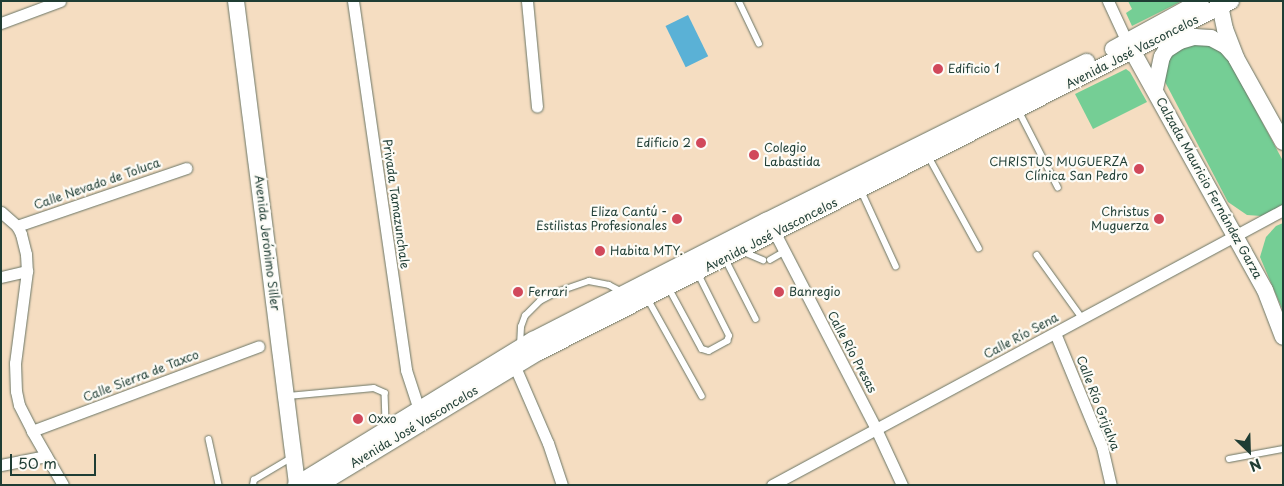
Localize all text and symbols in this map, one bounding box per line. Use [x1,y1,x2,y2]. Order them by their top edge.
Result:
street label: Avenida José Vasconcelos [1063,12,1201,92]
place label: Edificio 1 [948,62,999,76]
marker: Edificio 1 [932,63,944,75]
street label: Calzada Mauricio Fernández Garza [1153,94,1265,282]
place label: Edificio 2 [637,136,691,150]
marker: Edificio 2 [695,137,707,149]
street label: Privada Tamazunchale [380,138,412,270]
place label: Colegio Labastida [764,141,820,169]
marker: Colegio Labastida [748,149,760,161]
place label: CHRISTUS MUGUERZA Clínica San Pedro [990,155,1128,183]
street label: Calle Nevado de Toluca [32,156,162,212]
marker: CHRISTUS MUGUERZA Clínica San Pedro [1132,162,1146,176]
street label: Avenida Jerónimo Siller [252,174,282,312]
street label: Avenida José Vasconcelos [702,195,840,275]
place label: Eliza Cantú - Estilistas Profesionales [537,205,667,233]
place label: Christus Muguerza [1091,205,1149,233]
marker: Eliza Cantú - Estilistas Profesionales [671,213,683,225]
marker: Christus Muguerza [1153,213,1165,225]
place label: Habita MTY. [610,244,683,258]
marker: Habita MTY. [594,245,606,257]
place label: Ferrari [528,285,568,299]
place label: Banregio [789,285,840,299]
marker: Ferrari [512,286,524,298]
marker: Banregio [773,286,785,298]
street label: Calle Río Presas [824,308,880,396]
street label: Calle Río Sena [980,310,1062,362]
street label: Calle Sierra de Taxco [81,347,201,405]
street label: Calle Río Grijalva [1073,353,1123,453]
street label: Avenida José Vasconcelos [347,383,481,471]
place label: Oxxo [368,412,397,426]
marker: Oxxo [352,413,364,425]
north arrow [1224,426,1274,476]
scale bar [12,444,99,476]
text: 50 m [18,451,57,474]
text: N [1246,453,1265,477]

